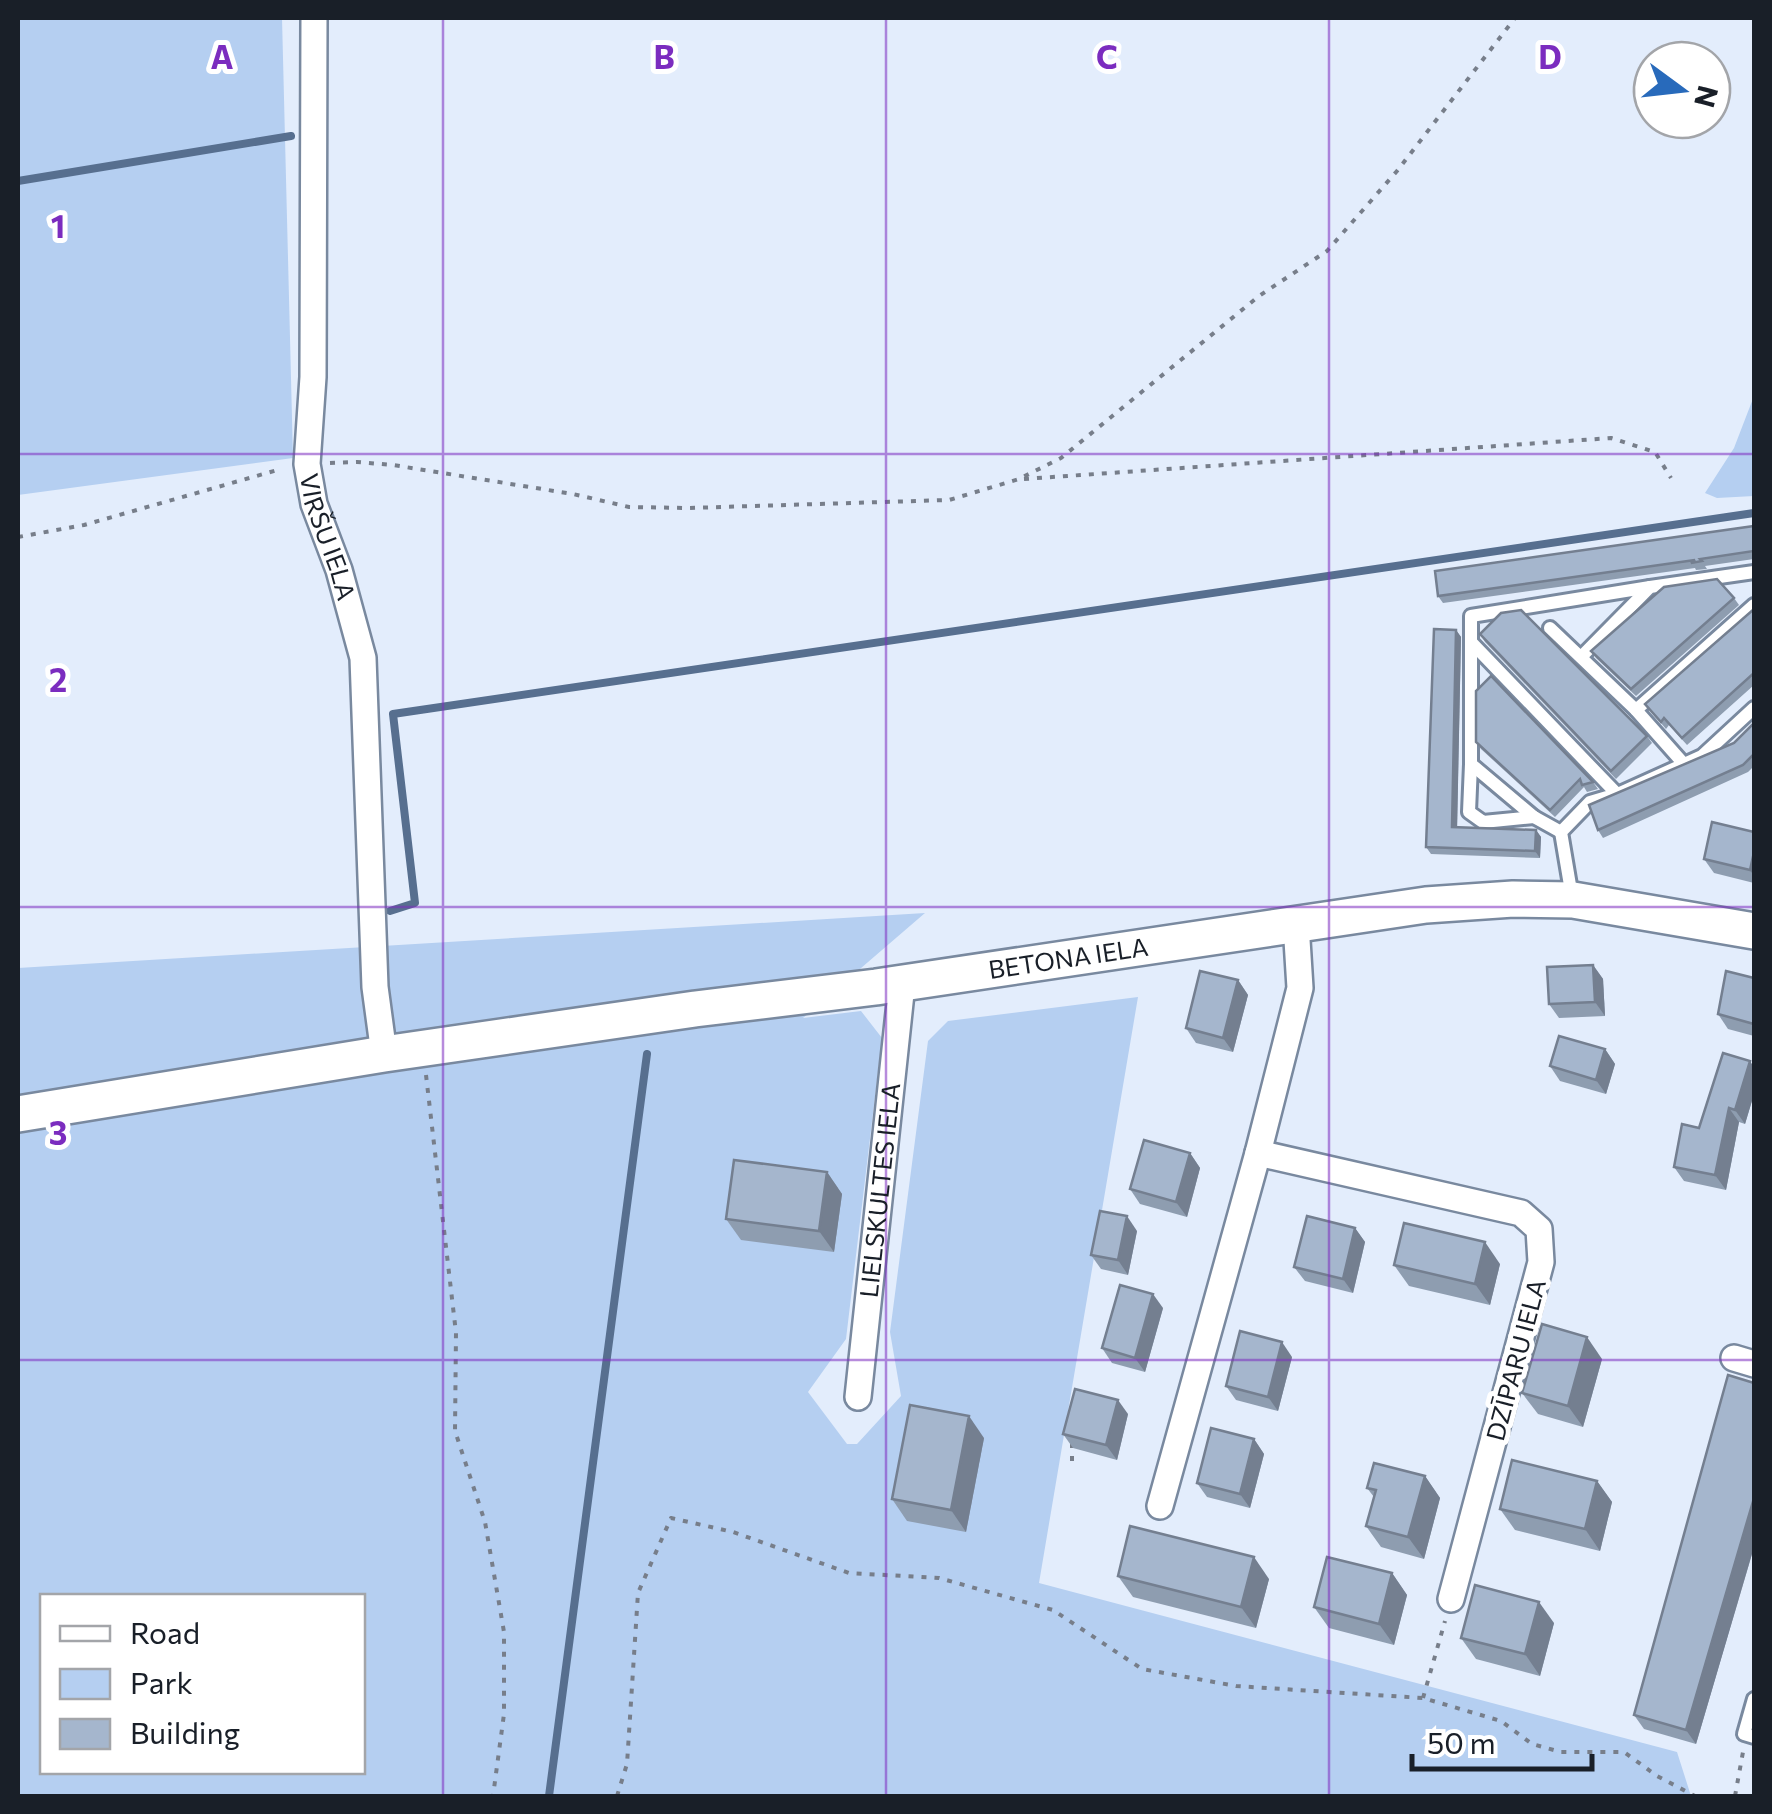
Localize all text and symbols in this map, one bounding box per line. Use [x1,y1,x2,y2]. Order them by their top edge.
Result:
text: A [211,36,234,76]
text: B [653,36,675,76]
text: C [1096,36,1118,76]
text: D [1538,36,1562,76]
north arrow [1632,40,1732,140]
text: N [1688,82,1726,111]
text: 1 [51,205,65,245]
street label: VIRŠU IELA [295,471,363,603]
text: 2 [49,659,67,699]
street label: BETONA IELA [986,931,1150,984]
street label: LIELSKULTES IELA [853,1081,905,1299]
text: 3 [49,1112,67,1152]
street label: DZĪPARU IELA [1479,1276,1551,1444]
legend [40,1594,365,1774]
text: Road [130,1613,200,1650]
text: Park [130,1663,193,1700]
scale bar [1412,1709,1592,1771]
text: Building [130,1713,240,1750]
text: 50 m [1427,1723,1496,1760]

